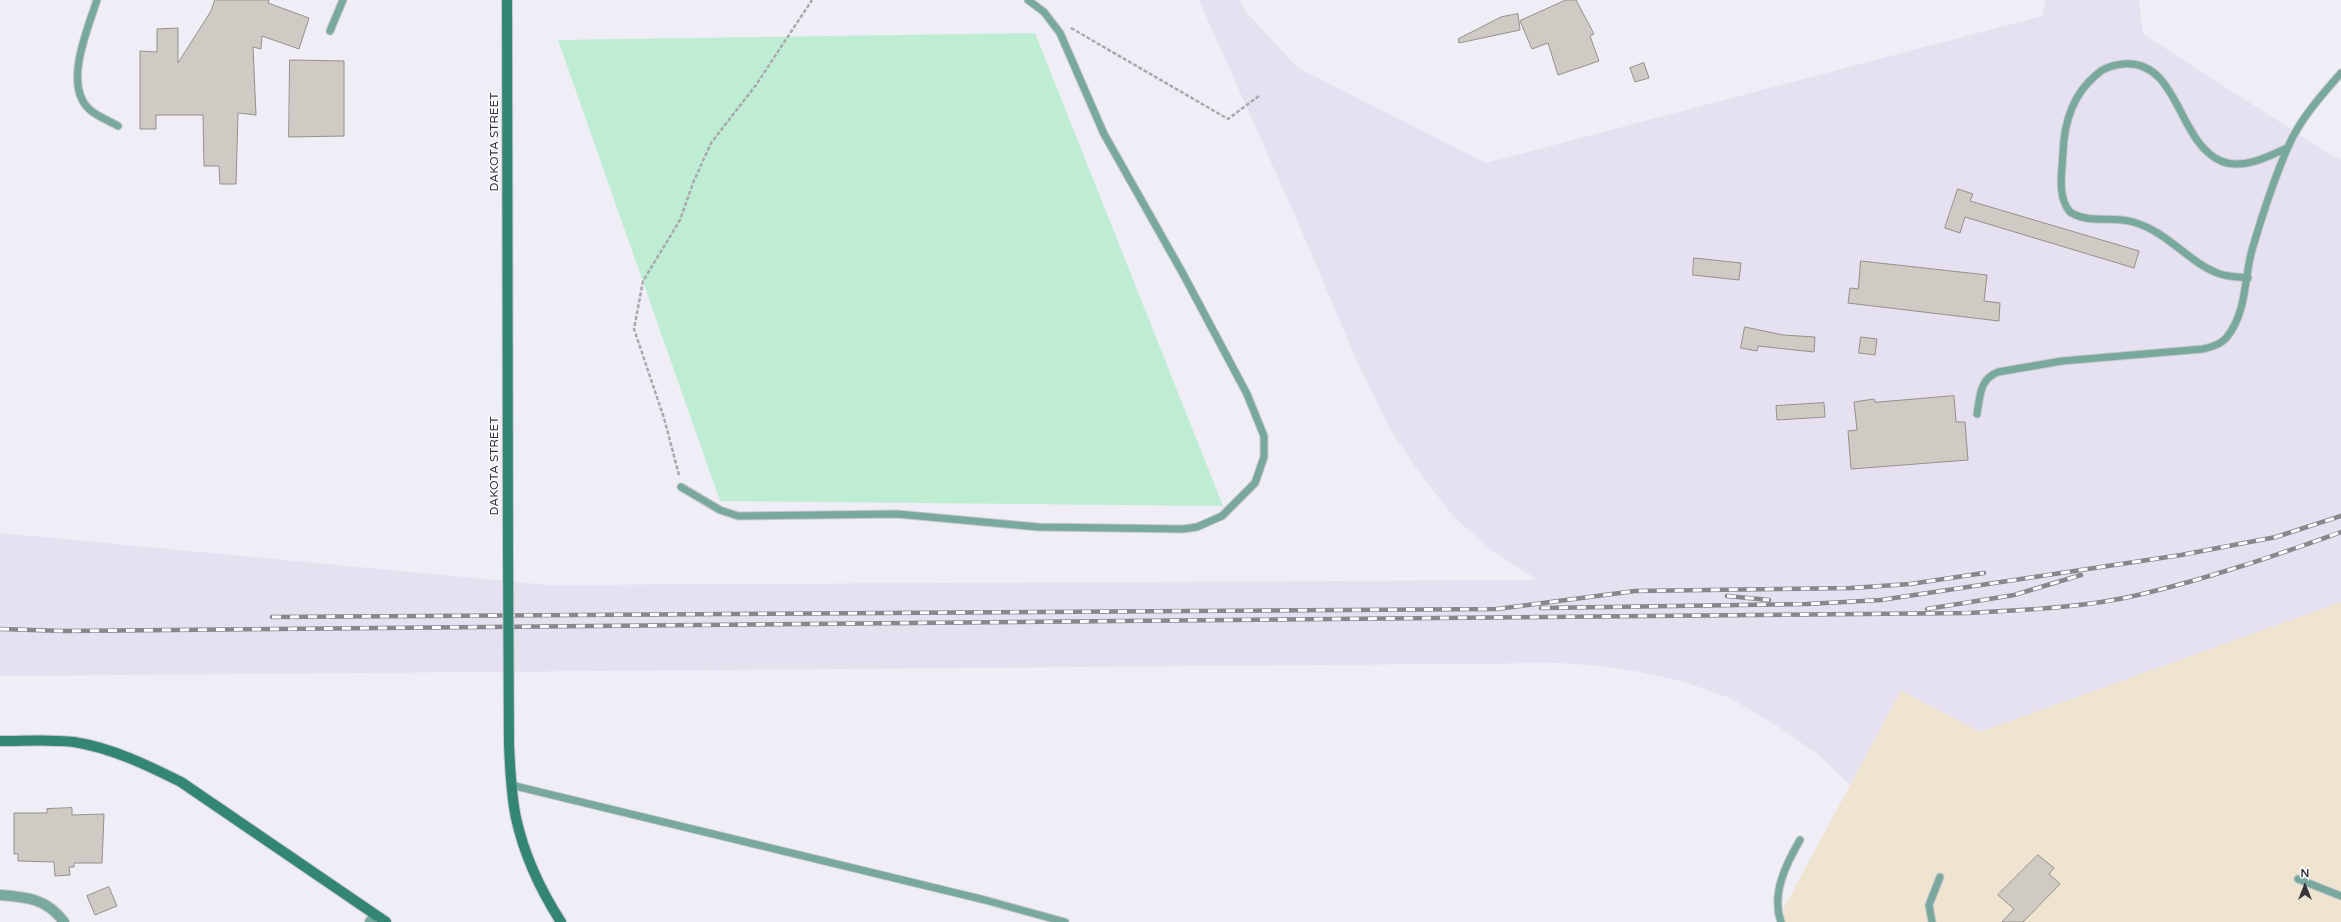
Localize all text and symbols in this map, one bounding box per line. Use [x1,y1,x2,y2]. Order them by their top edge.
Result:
street label: DAKOTA STREET [488,93,502,191]
street label: DAKOTA STREET [488,417,502,515]
north arrow [2285,866,2325,906]
text: N [2301,867,2309,880]

